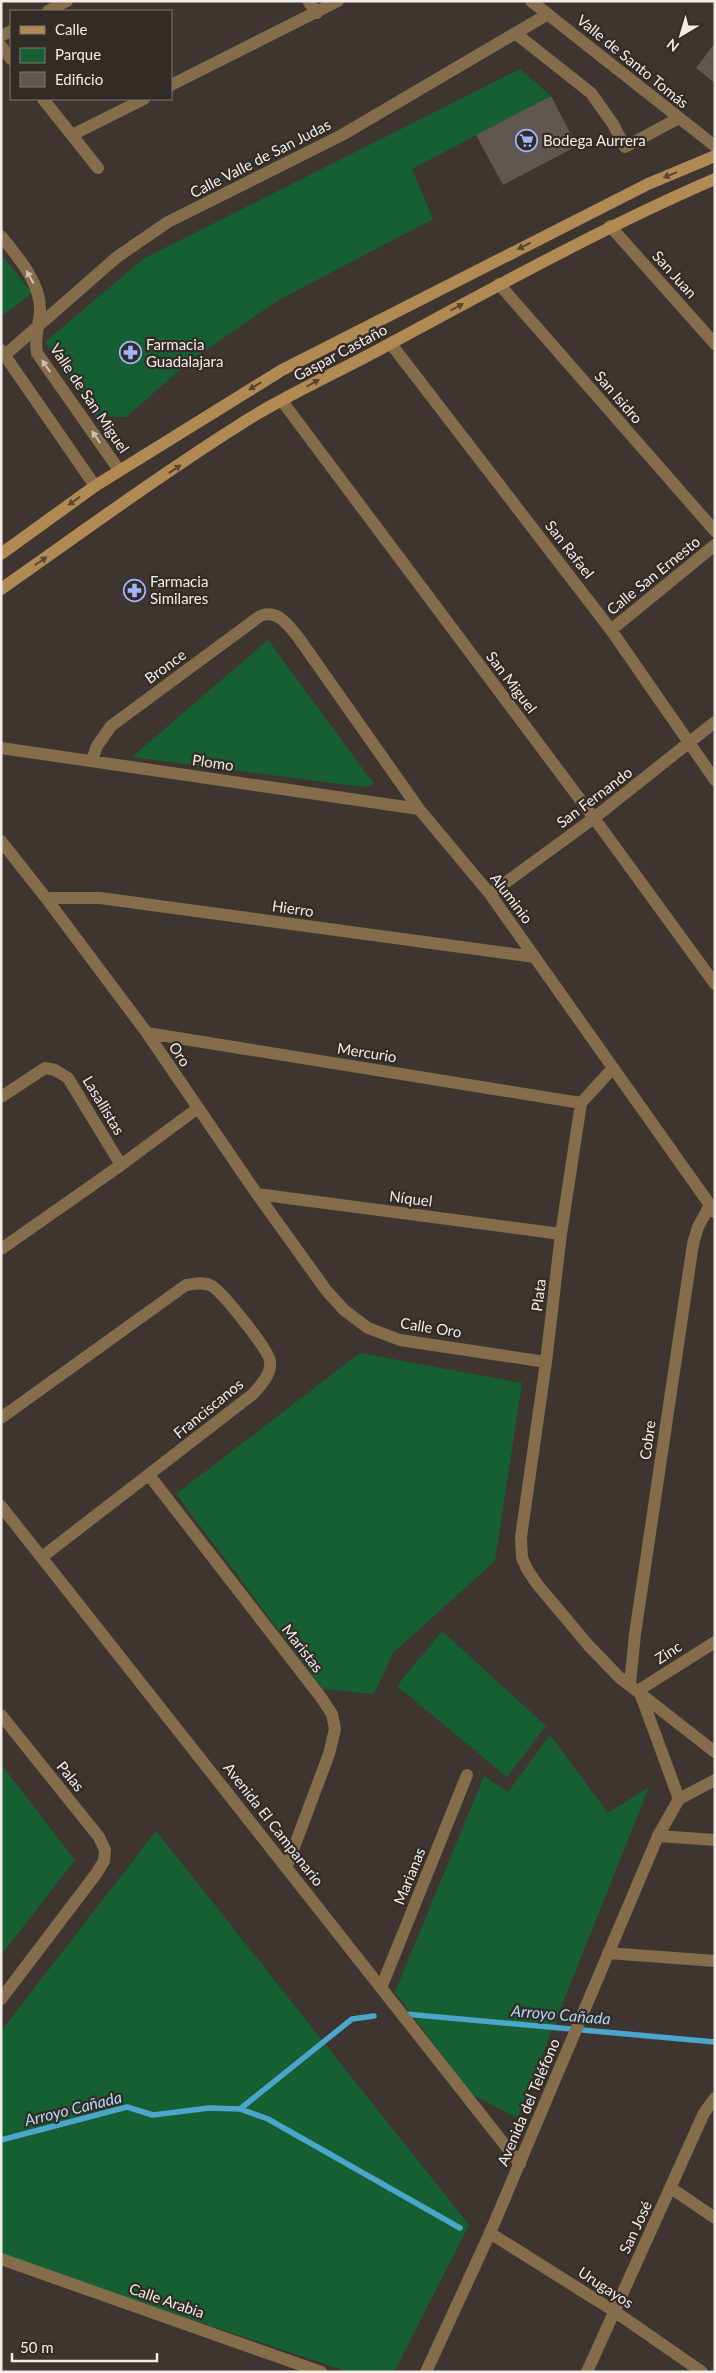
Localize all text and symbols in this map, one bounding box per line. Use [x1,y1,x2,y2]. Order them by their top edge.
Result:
legend [10,10,172,100]
street label: Valle de Santo Tomás [574,10,692,112]
north arrow [656,10,706,60]
text: Calle [55,20,88,38]
text: N [663,36,682,56]
text: Parque [55,45,101,63]
text: Edificio [55,70,103,88]
street label: Calle Valle de San Judas [187,115,333,201]
supermarket icon: Bodega Aurrera [515,128,539,152]
place label: Bodega Aurrera [543,131,646,149]
one-way arrow [662,171,677,179]
one-way arrow [516,242,531,250]
street label: San Juan [649,247,701,301]
one-way arrow [26,270,34,284]
one-way arrow [450,303,463,312]
street label: Gaspar Castaño [290,320,390,384]
place label: Farmacia Guadalajara [146,335,223,370]
street label: Valle de San Miguel [47,340,133,456]
pharmacy icon: Farmacia Guadalajara [118,341,142,365]
one-way arrow [41,360,51,373]
street label: San Isidro [591,367,647,427]
one-way arrow [306,379,320,388]
one-way arrow [249,381,262,390]
one-way arrow [91,430,101,444]
one-way arrow [168,464,182,474]
one-way arrow [67,496,81,506]
street label: San Rafael [542,516,598,582]
street label: Calle San Ernesto [603,532,703,618]
one-way arrow [34,556,48,566]
place label: Farmacia Similares [150,572,208,607]
pharmacy icon: Farmacia Similares [122,578,146,602]
street label: Bronce [141,645,189,687]
street label: San Miguel [483,648,541,716]
street label: Plomo [191,750,235,774]
street label: San Fernando [553,763,635,831]
street label: Aluminio [487,869,537,927]
street label: Hierro [271,896,315,920]
street label: Oro [165,1038,195,1070]
street label: Mercurio [336,1038,398,1066]
street label: Lasallistas [79,1072,129,1138]
street label: Níquel [388,1186,434,1210]
street label: Plata [527,1278,549,1312]
street label: Calle Oro [399,1313,463,1341]
street label: Franciscanos [170,1374,246,1442]
street label: Cobre [635,1419,659,1461]
street label: Maristas [279,1620,327,1676]
street label: Zinc [651,1637,685,1667]
street label: Palas [53,1757,89,1795]
street label: Avenida El Campanario [220,1759,328,1889]
street label: Marianas [389,1845,429,1907]
water label: Arroyo Cañada [510,2000,611,2028]
street label: Avenida del Teléfono [493,2036,563,2168]
water label: Arroyo Cañada [21,2087,124,2130]
street label: San José [615,2198,655,2256]
street label: Urugayos [575,2263,637,2311]
street label: Calle Arabia [127,2279,207,2321]
scale bar [12,2330,158,2362]
text: 50 m [20,2338,54,2356]

